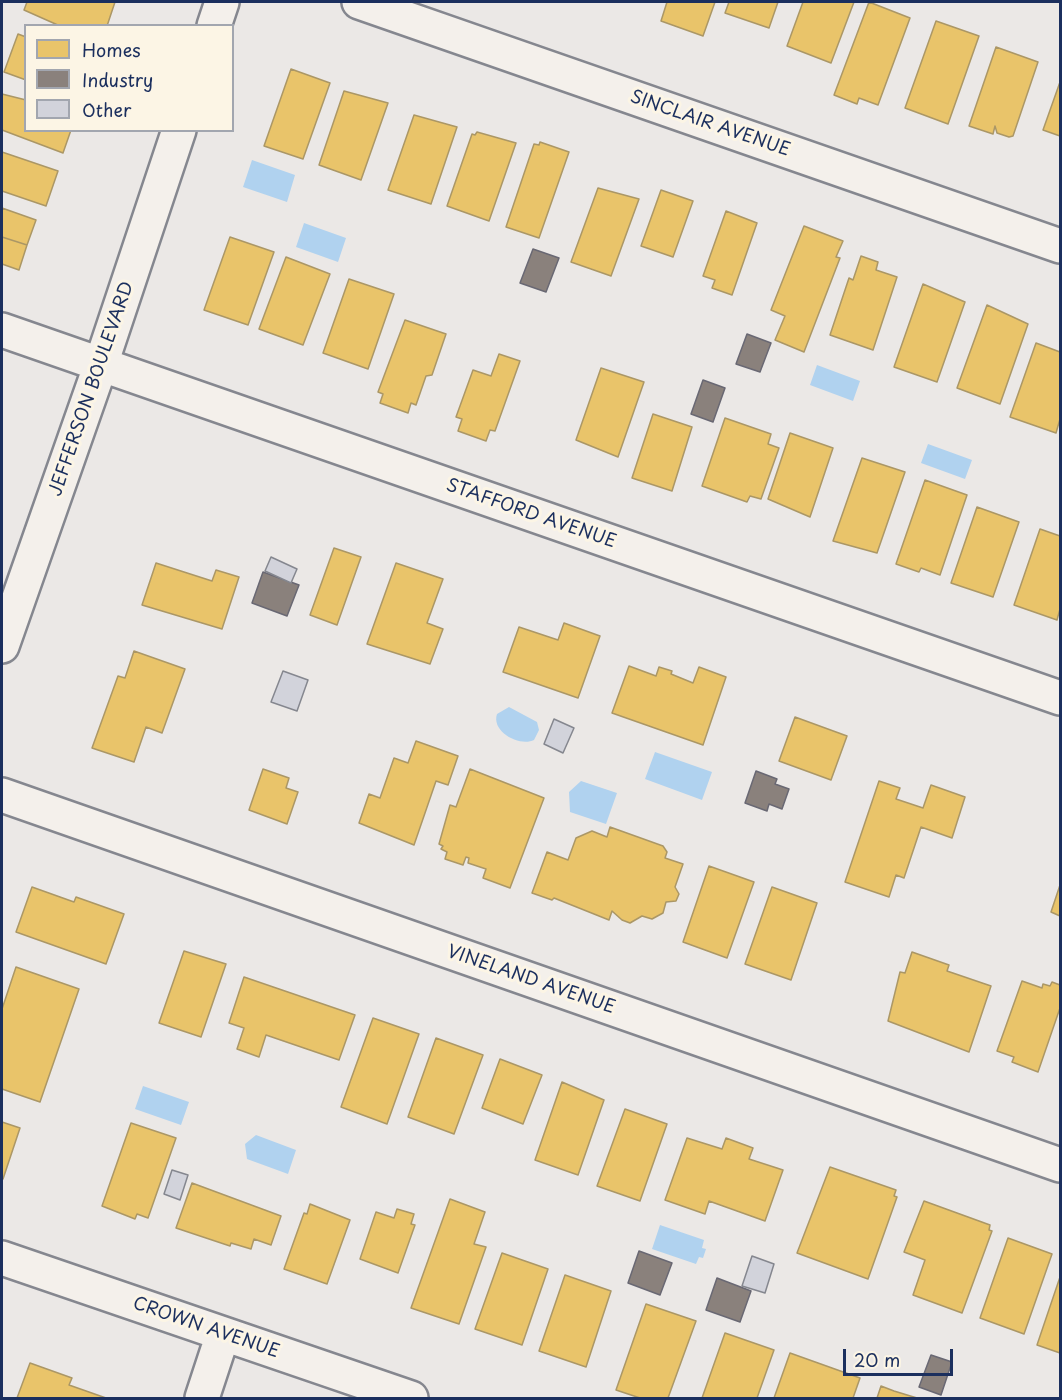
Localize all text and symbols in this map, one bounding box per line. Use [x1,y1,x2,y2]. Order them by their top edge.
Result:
legend [24,24,234,132]
text: Homes [82,36,140,63]
text: Industry [82,66,153,93]
street label: SINCLAIR AVENUE [627,86,793,162]
text: Other [82,96,131,123]
street label: JEFFERSON BOULEVARD [45,279,139,499]
street label: STAFFORD AVENUE [443,475,619,553]
street label: VINELAND AVENUE [444,941,618,1019]
street label: CROWN AVENUE [130,1293,282,1363]
scale bar [846,1337,956,1375]
text: 20 m [854,1346,900,1373]

